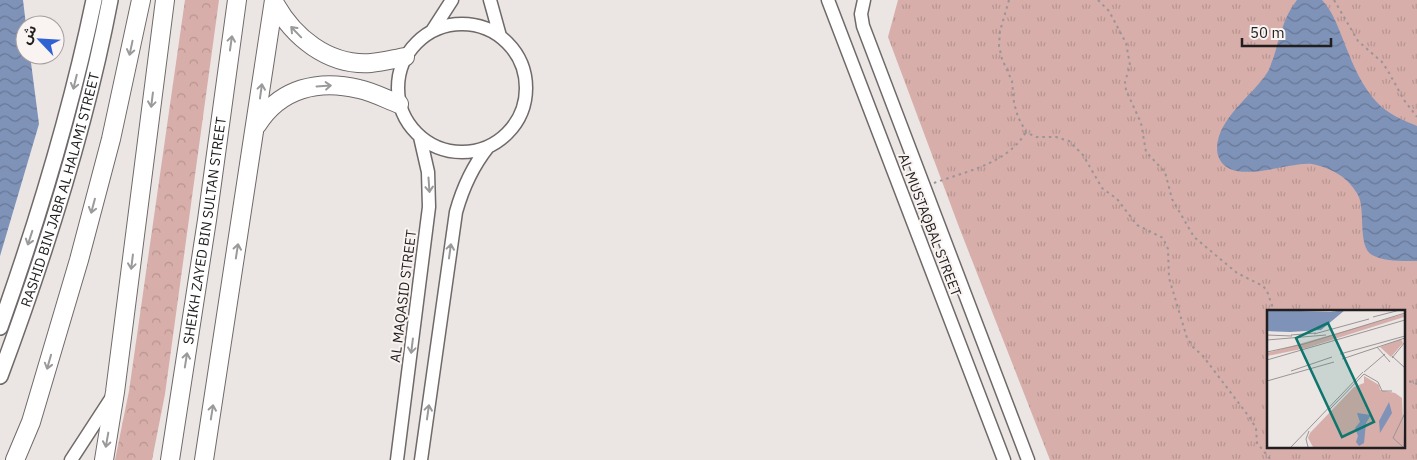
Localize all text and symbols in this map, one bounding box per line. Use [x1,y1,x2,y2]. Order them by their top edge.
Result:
north arrow [15,15,65,65]
scale bar [1242,15,1331,47]
text: ش [16,22,40,47]
text: 50 m [1250,23,1285,42]
one-way arrow [290,27,302,39]
one-way arrow [226,35,236,51]
one-way arrow [126,39,135,55]
street label: RASHID BIN JABR AL HALAMI STREET [17,70,103,309]
one-way arrow [70,73,79,89]
one-way arrow [315,82,331,91]
one-way arrow [256,83,266,99]
one-way arrow [147,92,157,108]
street label: SHEIKH ZAYED BIN SULTAN STREET [179,116,230,346]
street label: AL MUSTAQBAL STREET [894,151,966,299]
one-way arrow [425,177,434,193]
one-way arrow [88,197,97,213]
one-way arrow [25,229,35,245]
street label: AL MAQASID STREET [386,229,420,363]
one-way arrow [445,243,455,259]
one-way arrow [232,244,242,260]
one-way arrow [127,253,137,269]
inset map [1267,310,1404,448]
one-way arrow [407,338,417,354]
one-way arrow [181,352,191,368]
one-way arrow [43,354,53,370]
one-way arrow [208,404,218,420]
one-way arrow [423,404,433,420]
one-way arrow [102,432,112,448]

